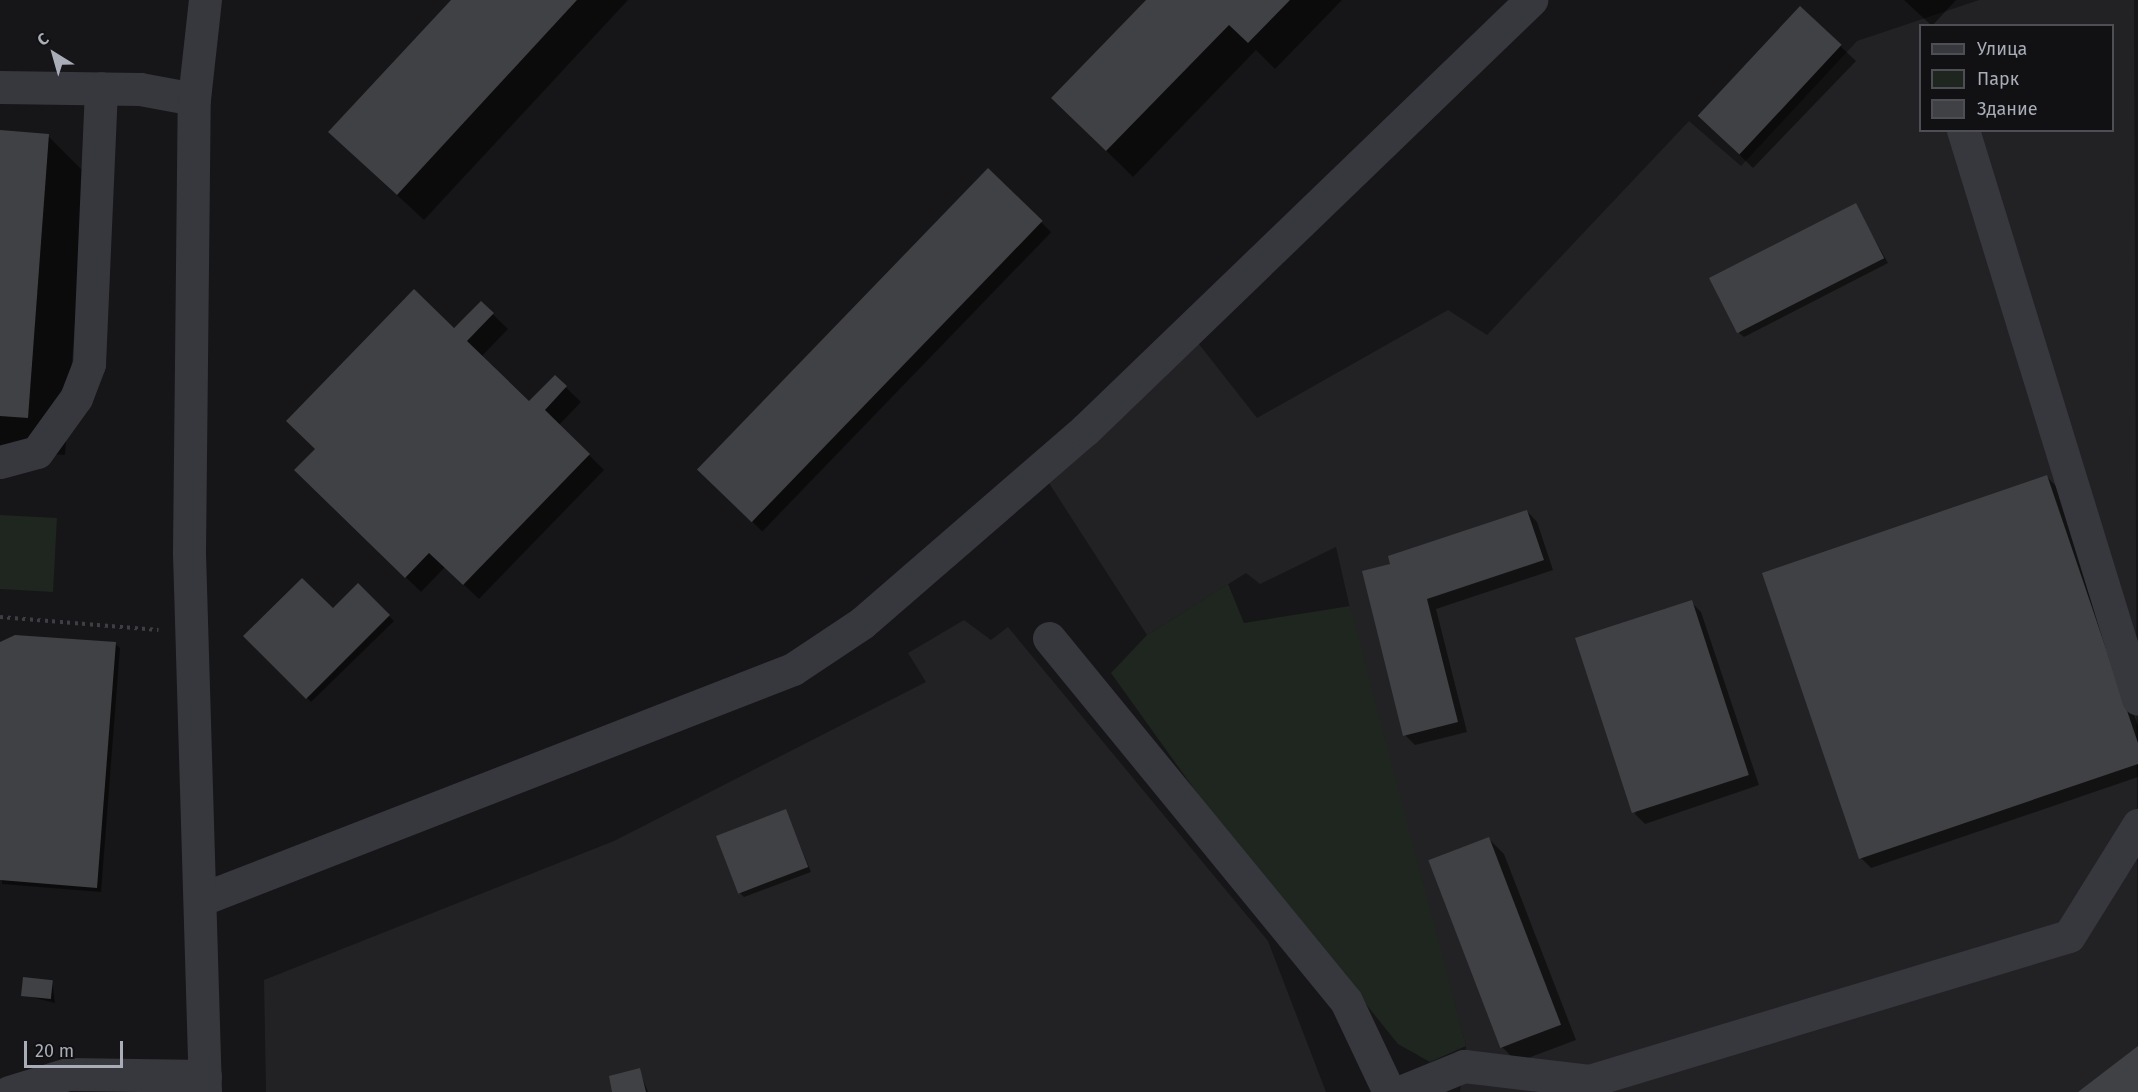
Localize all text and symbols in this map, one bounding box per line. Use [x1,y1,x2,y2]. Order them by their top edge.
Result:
north arrow [24,24,84,84]
legend [1919,24,2114,132]
text: С [33,29,52,50]
text: Улица [1977,38,2027,60]
text: Парк [1977,68,2019,90]
text: Здание [1977,98,2038,120]
scale bar [27,1029,126,1067]
text: 20 m [35,1040,74,1062]

